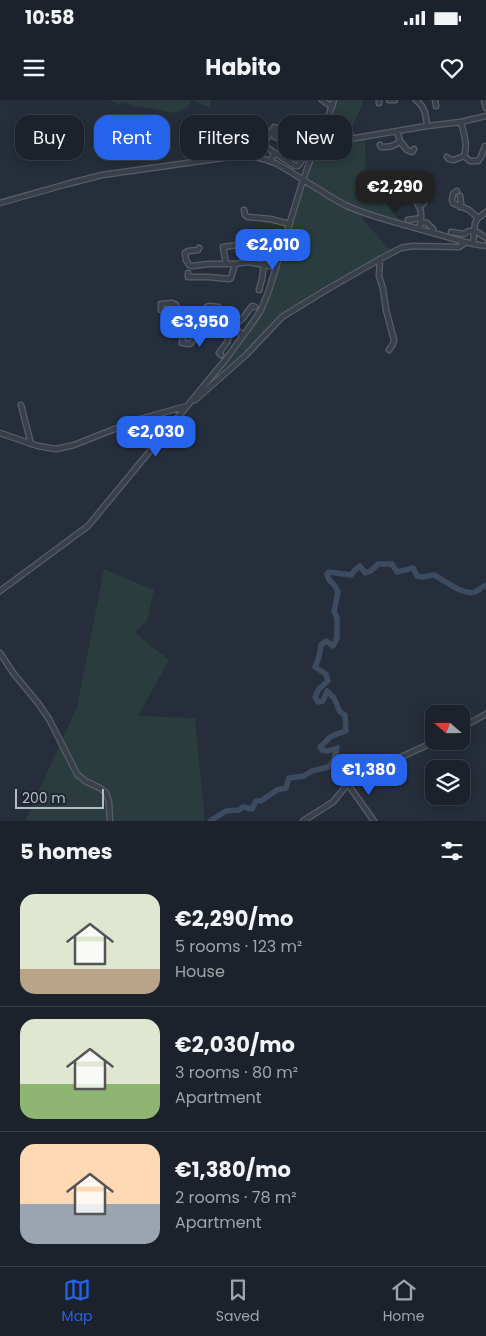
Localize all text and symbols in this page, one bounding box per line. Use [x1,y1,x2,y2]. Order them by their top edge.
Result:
text: 10:58 [25,4,75,31]
text: Habito [205,52,281,83]
icon: menu [20,54,48,82]
icon: heart [438,54,466,82]
chip: Buy [15,115,84,160]
chip: Rent [94,115,170,160]
chip: Filters [180,115,268,160]
chip: New [278,115,352,160]
pin: €2,290 [354,170,436,213]
text: €2,290 [367,175,423,198]
pin: €2,010 [232,228,314,271]
text: €2,010 [246,233,300,256]
pin: €3,950 [159,306,241,348]
text: €3,950 [171,310,229,333]
pin: €2,030 [115,416,197,458]
text: €2,030 [127,420,185,443]
north arrow [425,705,470,750]
map controls [425,705,470,805]
pin: €1,380 [328,754,410,796]
text: €1,380 [342,758,396,781]
button: layers [425,760,470,805]
scale bar [15,786,104,809]
text: 200 m [22,788,66,808]
text: 5 homes [20,837,113,866]
icon: filters [438,837,466,865]
text: €2,290/mo [175,904,293,933]
icon: home [60,914,120,974]
text: 5 rooms · 123 m² [175,935,302,958]
text: House [175,960,225,983]
text: €2,030/mo [175,1030,295,1059]
icon: home [60,1039,120,1099]
text: 3 rooms · 80 m² [175,1061,298,1084]
text: Apartment [175,1086,262,1109]
text: €1,380/mo [175,1155,291,1184]
icon: home [60,1164,120,1224]
text: 2 rooms · 78 m² [175,1186,297,1209]
text: Apartment [175,1211,262,1234]
tab: Map [62,1276,93,1327]
tab: Saved [216,1276,259,1327]
tab: Home [383,1276,424,1327]

